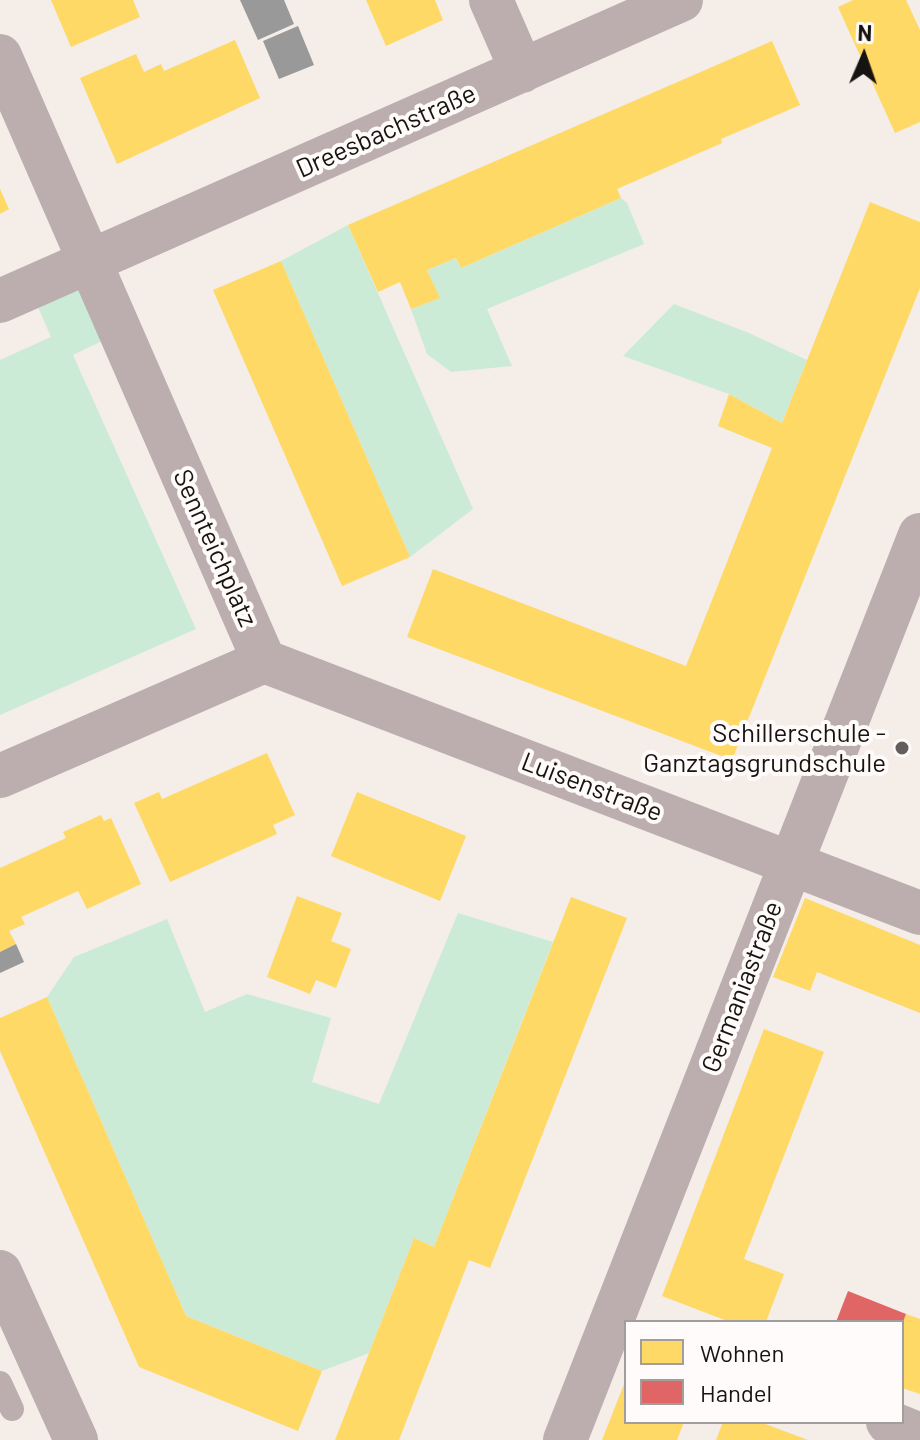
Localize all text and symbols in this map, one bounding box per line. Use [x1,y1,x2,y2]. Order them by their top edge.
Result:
north arrow [824,16,904,96]
text: N [857,19,873,45]
street label: Dreesbachstraße [291,77,481,185]
street label: Sennteichplatz [166,465,264,631]
place label: Schillerschule - Ganztagsgrundschule [643,717,886,778]
marker: Schillerschule - Ganztagsgrundschule [893,739,911,757]
street label: Luisenstraße [517,746,667,828]
street label: Germaniastraße [695,897,789,1077]
legend [624,1320,904,1424]
text: Wohnen [700,1338,784,1367]
text: Handel [700,1378,772,1407]

